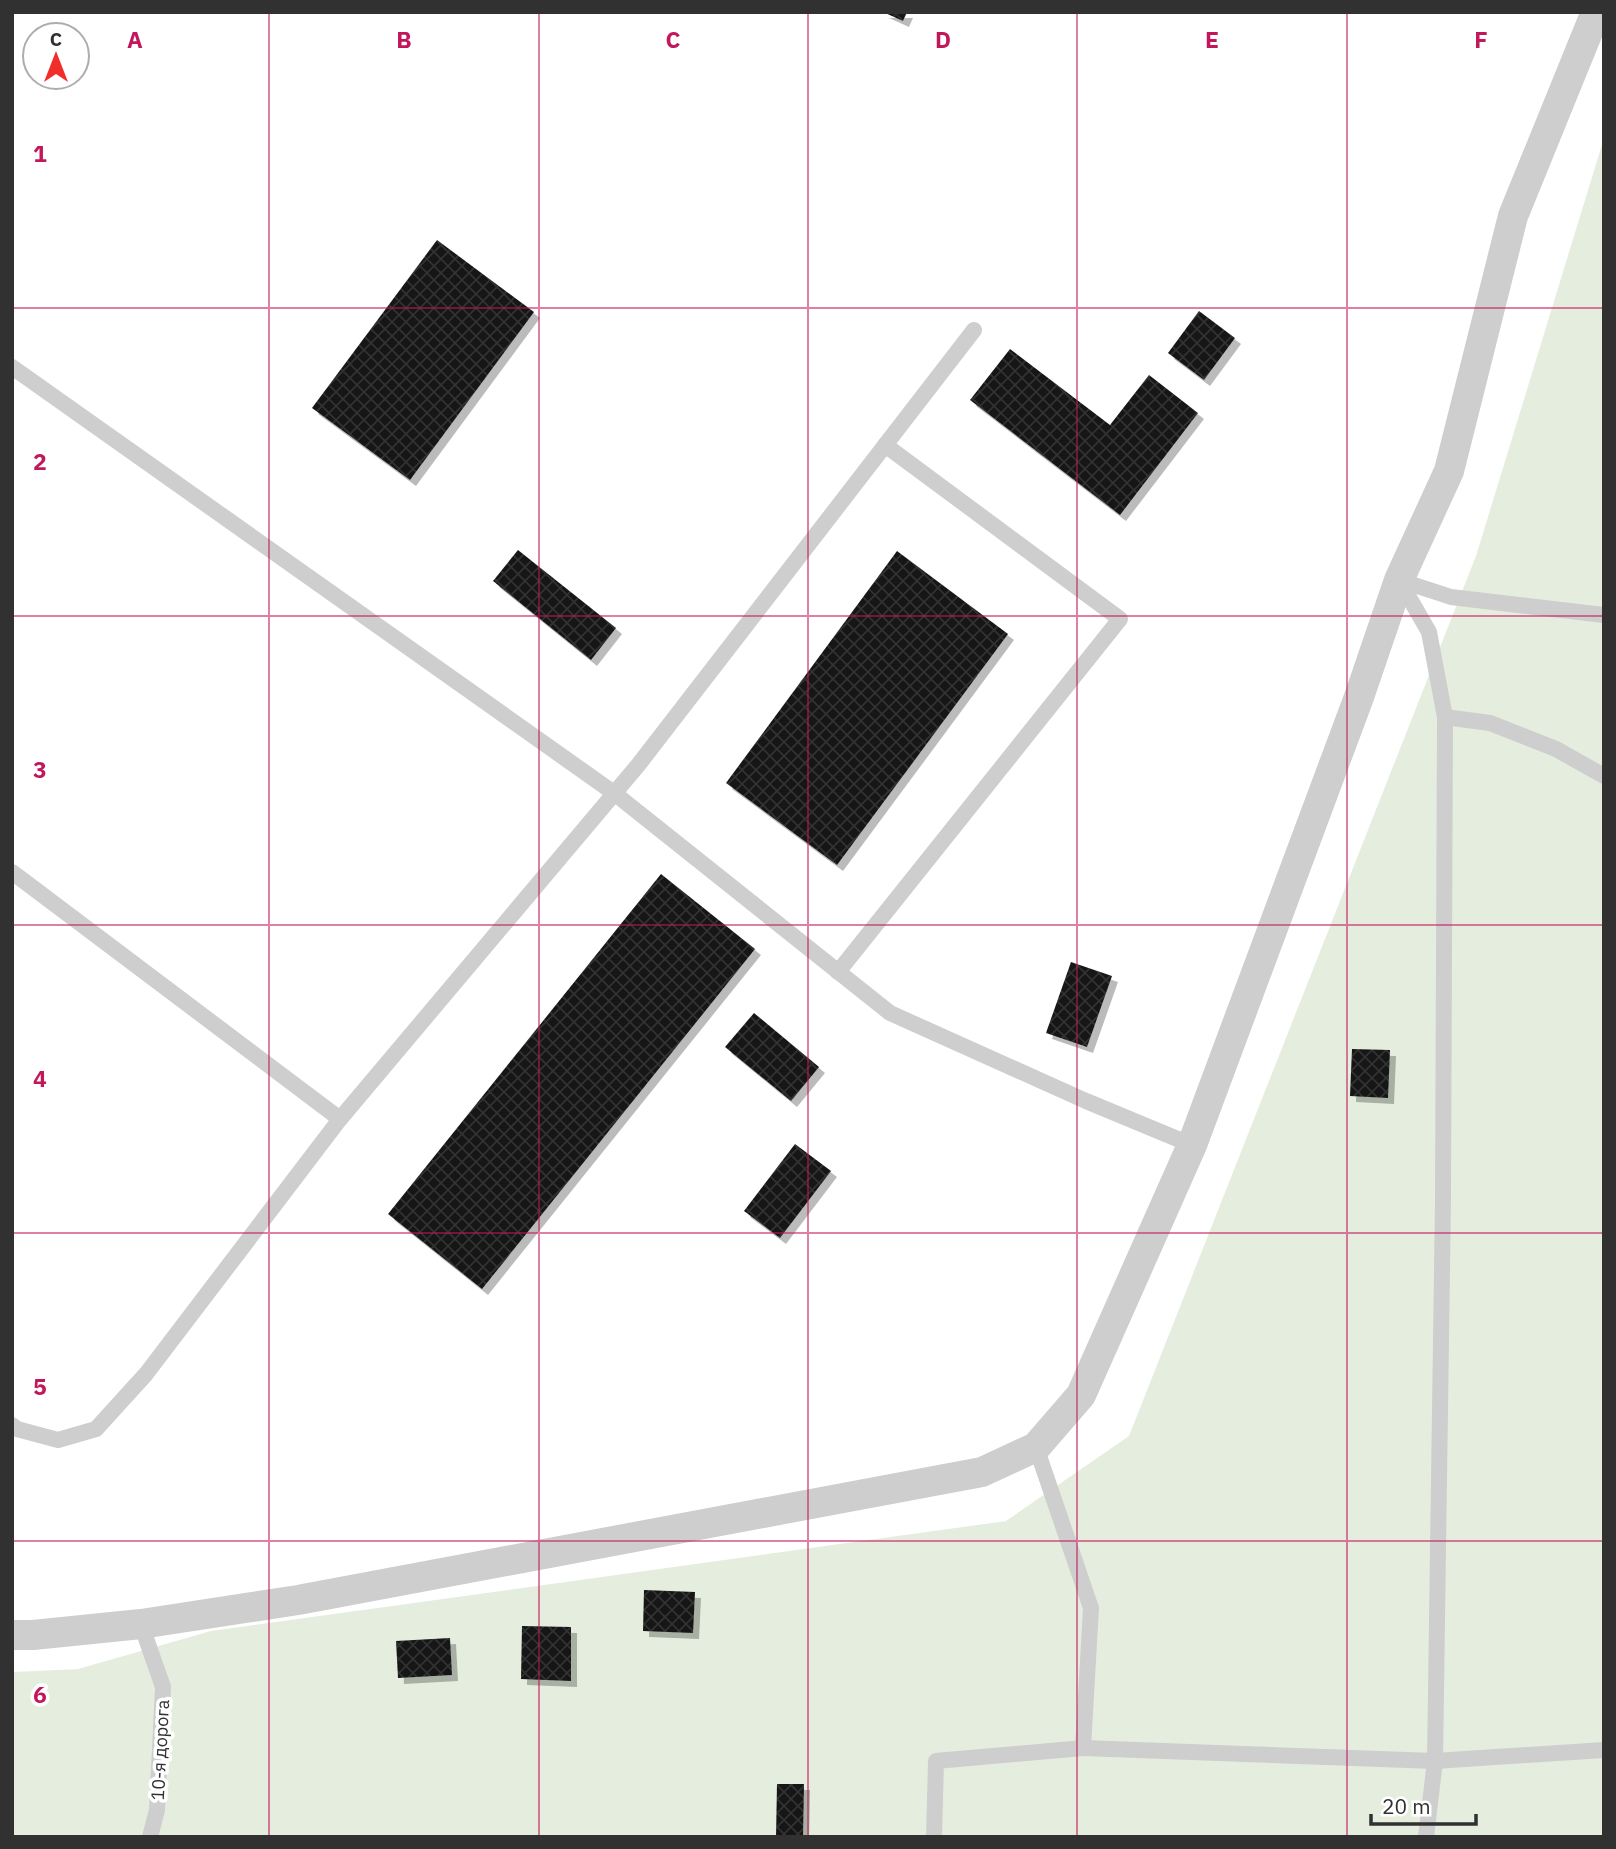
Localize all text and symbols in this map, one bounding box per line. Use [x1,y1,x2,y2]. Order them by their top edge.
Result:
north arrow [21,21,91,91]
text: A [127,24,143,54]
text: B [396,24,412,54]
text: C [666,24,681,54]
text: D [935,24,951,54]
text: E [1205,24,1219,54]
text: F [1474,24,1488,54]
text: С [50,27,62,51]
text: 1 [33,138,47,168]
text: 2 [33,446,47,476]
text: 3 [33,754,47,784]
text: 4 [33,1063,47,1093]
text: 5 [33,1371,47,1401]
text: 6 [33,1679,47,1709]
street label: 10-я дорога [146,1698,174,1801]
scale bar [1371,1783,1476,1827]
text: 20 m [1382,1792,1431,1820]

